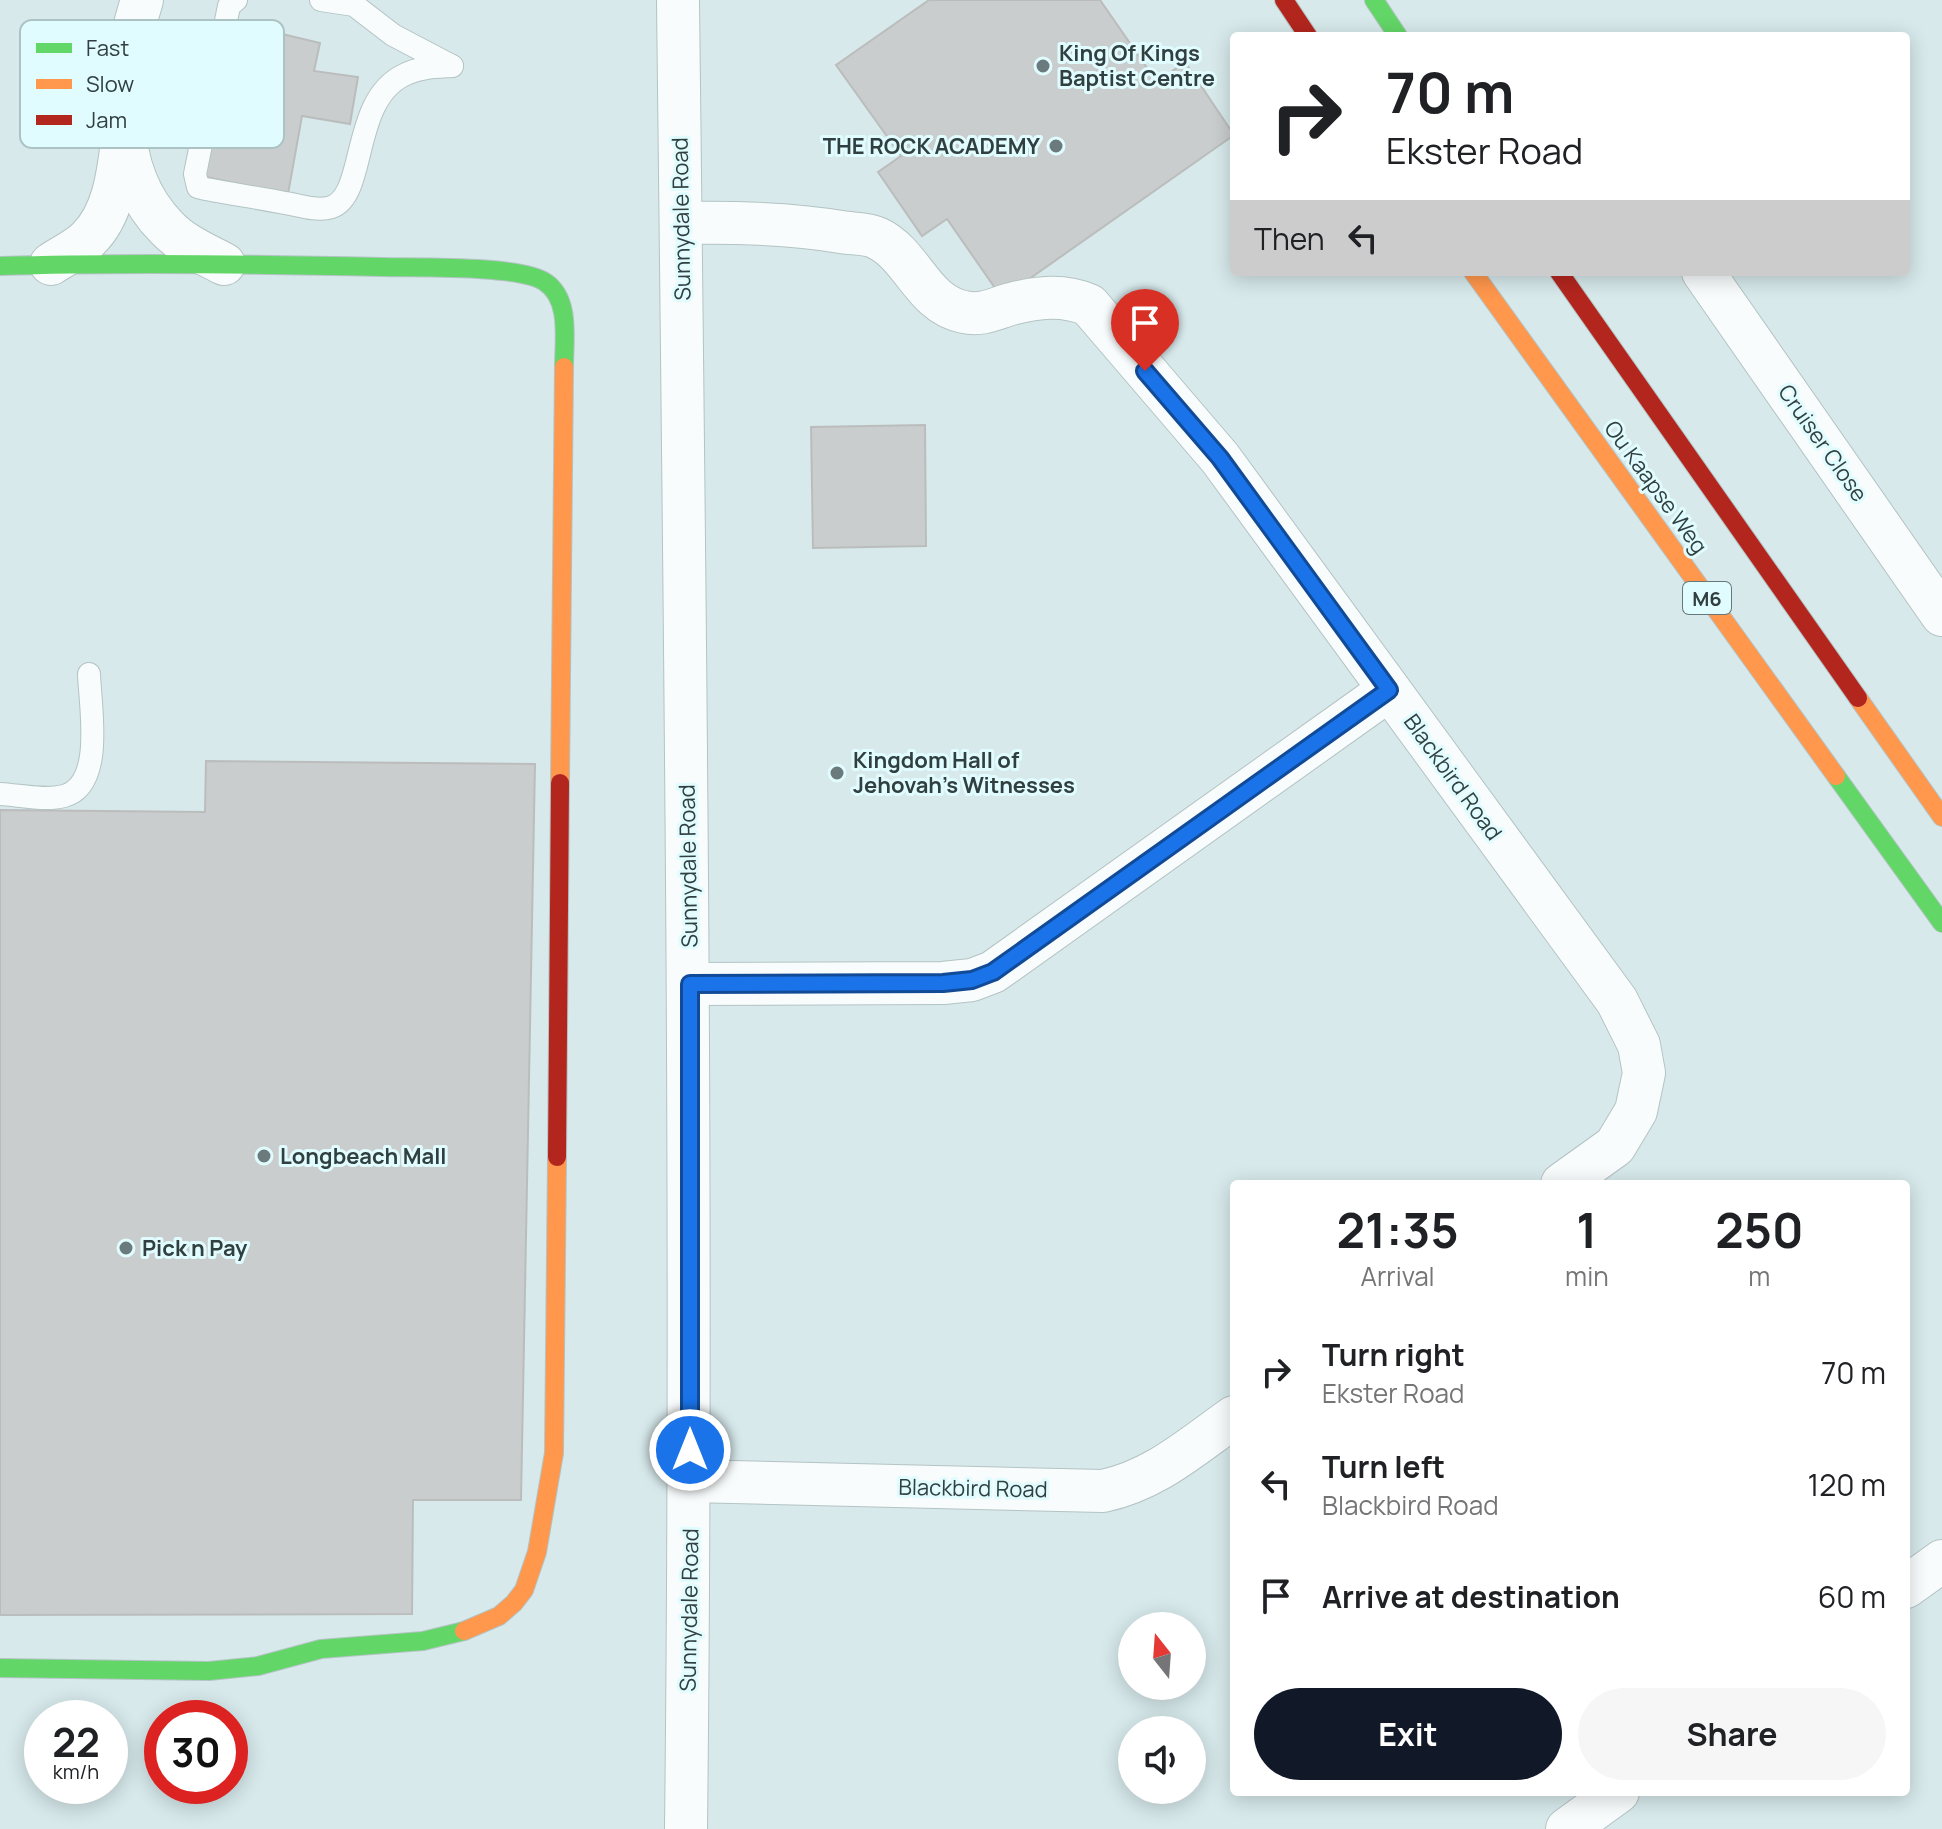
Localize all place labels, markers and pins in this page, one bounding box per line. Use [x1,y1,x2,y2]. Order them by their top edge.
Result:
place label: King Of Kings Baptist Centre [1059,38,1215,93]
marker: King Of Kings Baptist Centre [1034,57,1052,75]
place label: THE ROCK ACADEMY [823,131,1041,161]
marker: THE ROCK ACADEMY [1047,137,1065,155]
pin [1111,289,1179,371]
place label: Kingdom Hall of Jehovah's Witnesses [853,745,1075,800]
marker: Kingdom Hall of Jehovah's Witnesses [828,764,846,782]
place label: Longbeach Mall [280,1141,447,1171]
marker: Longbeach Mall [255,1147,273,1165]
place label: Pick n Pay [142,1233,248,1263]
marker: Pick n Pay [117,1239,135,1257]

